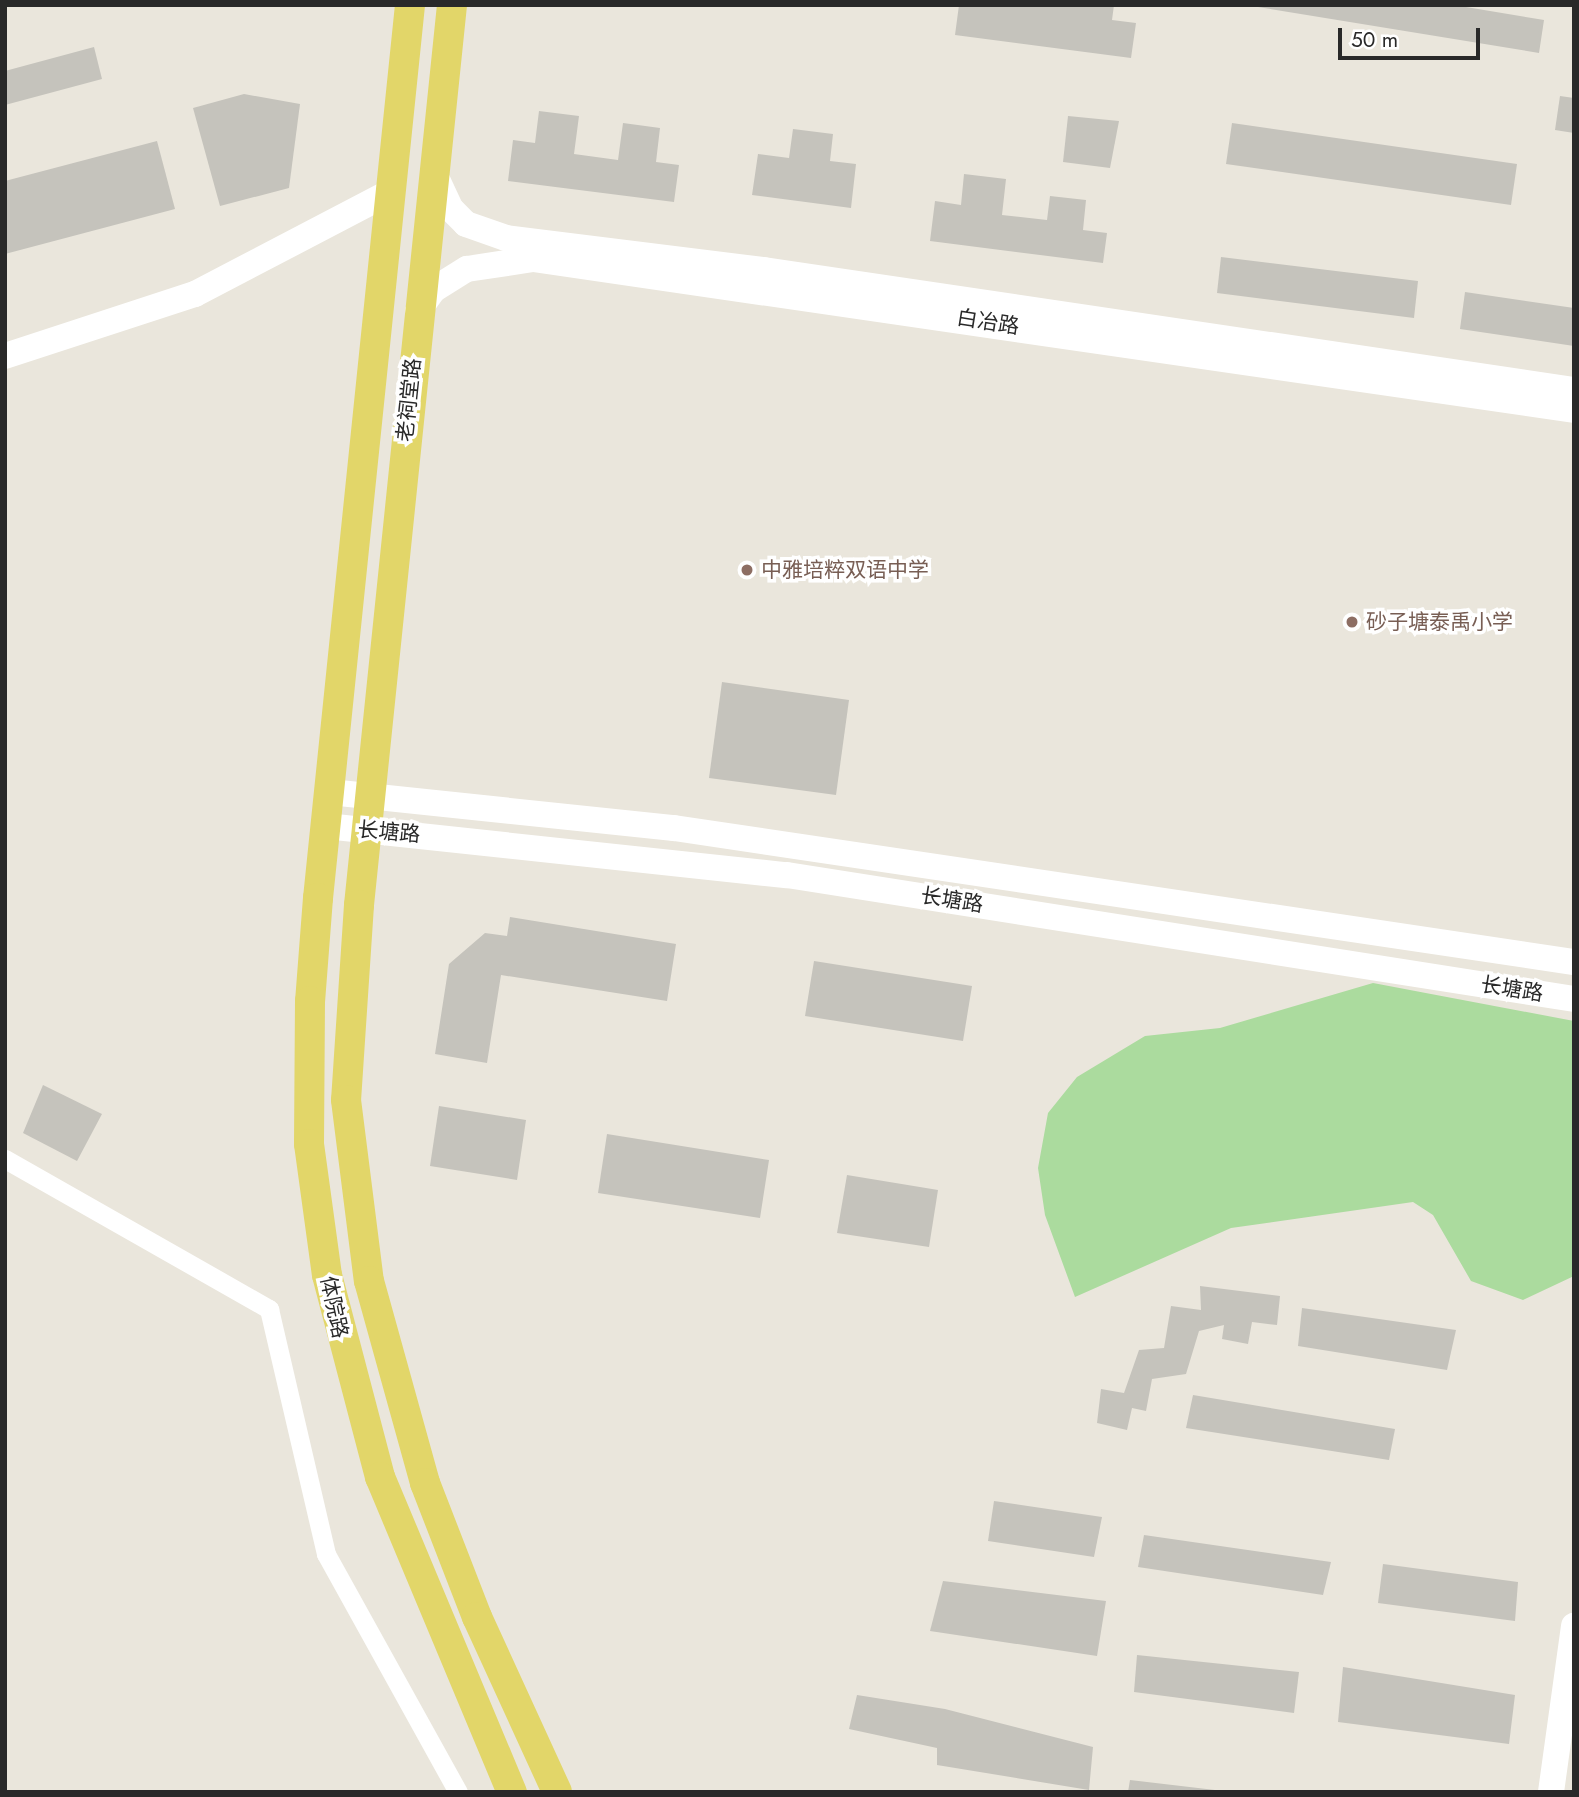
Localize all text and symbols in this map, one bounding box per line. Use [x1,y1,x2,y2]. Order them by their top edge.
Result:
scale bar [1341,14,1483,58]
text: 50 m [1351,25,1398,55]
street label: 白冶路 [955,305,1021,339]
street label: 老祠堂路 [392,357,426,443]
place label: 中雅培粹双语中学 [761,557,929,583]
marker: 中雅培粹双语中学 [739,562,755,578]
place label: 砂子塘泰禹小学 [1366,609,1513,635]
marker: 砂子塘泰禹小学 [1344,614,1360,630]
street label: 长塘路 [357,817,421,847]
street label: 长塘路 [919,883,985,917]
street label: 长塘路 [1479,972,1545,1006]
street label: 体院路 [315,1274,353,1340]

